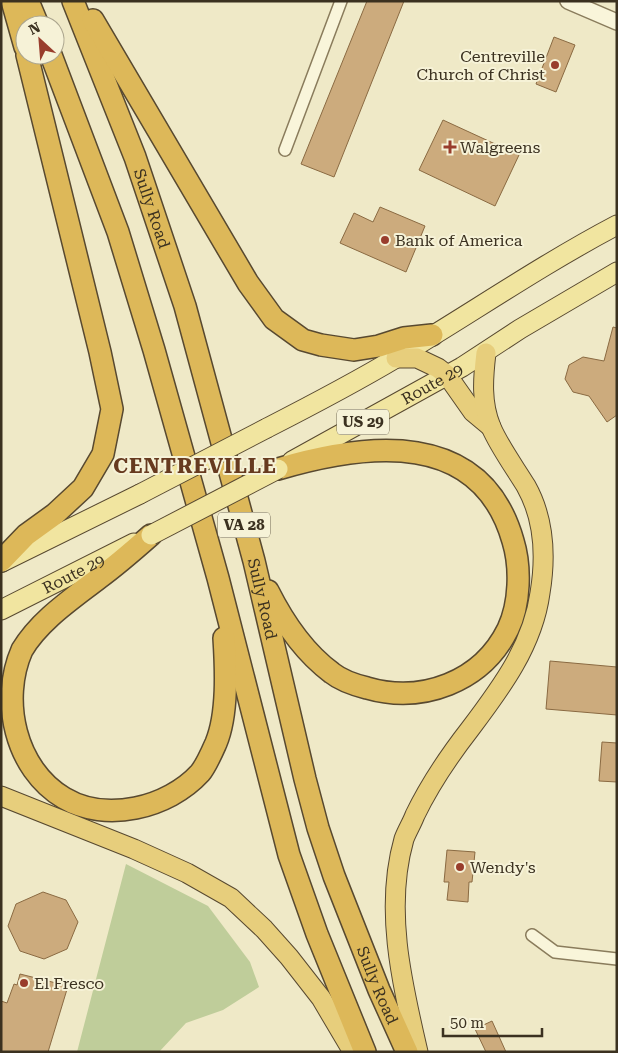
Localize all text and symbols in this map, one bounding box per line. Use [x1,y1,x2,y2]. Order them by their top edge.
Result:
north arrow [15,15,65,65]
text: N [26,19,43,38]
place label: Centreville Church of Christ [417,47,545,84]
marker: Centreville Church of Christ [549,59,561,71]
place label: Walgreens [460,138,541,157]
marker: Walgreens [444,141,456,153]
street label: Sully Road [130,166,174,251]
place label: Bank of America [395,231,523,250]
marker: Bank of America [379,234,391,246]
street label: Route 29 [398,359,466,409]
road number: US 29 [337,410,389,434]
district label: CENTREVILLE [113,454,277,478]
road number: VA 28 [218,512,270,538]
street label: Route 29 [39,550,108,598]
street label: Sully Road [244,556,281,641]
place label: Wendy's [470,858,536,877]
marker: Wendy's [454,861,466,873]
street label: Sully Road [353,944,402,1027]
place label: El Fresco [34,974,104,993]
marker: El Fresco [18,977,30,989]
scale bar [443,1006,542,1038]
text: 50 m [450,1014,485,1032]

